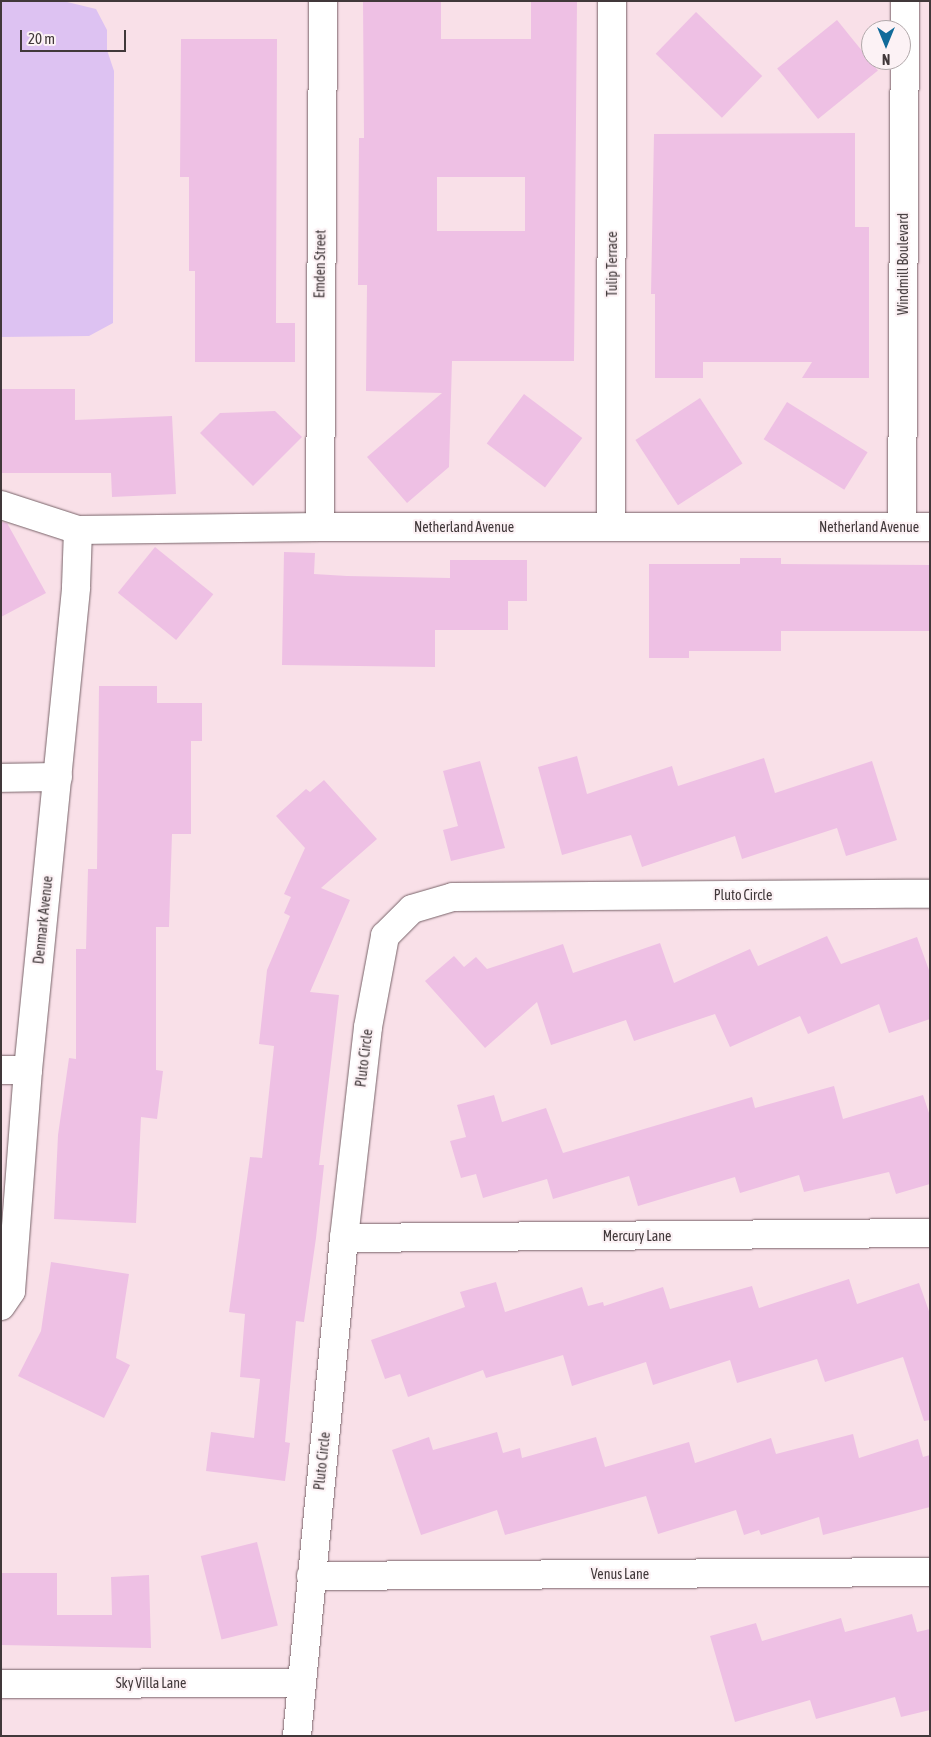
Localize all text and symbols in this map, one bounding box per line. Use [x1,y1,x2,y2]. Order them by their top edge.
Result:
scale bar [22,20,129,52]
north arrow [861,20,911,70]
text: 20 m [28,30,55,47]
text: N [882,51,890,67]
street label: Windmill Boulevard [895,213,911,315]
street label: Emden Street [311,230,329,298]
street label: Tulip Terrace [604,231,620,297]
street label: Netherland Avenue [414,519,514,535]
street label: Netherland Avenue [819,519,919,535]
street label: Denmark Avenue [30,875,56,965]
street label: Pluto Circle [714,887,772,903]
street label: Pluto Circle [352,1028,376,1088]
street label: Mercury Lane [603,1228,671,1244]
street label: Pluto Circle [311,1431,333,1491]
street label: Venus Lane [591,1566,649,1582]
street label: Sky Villa Lane [116,1675,186,1691]

